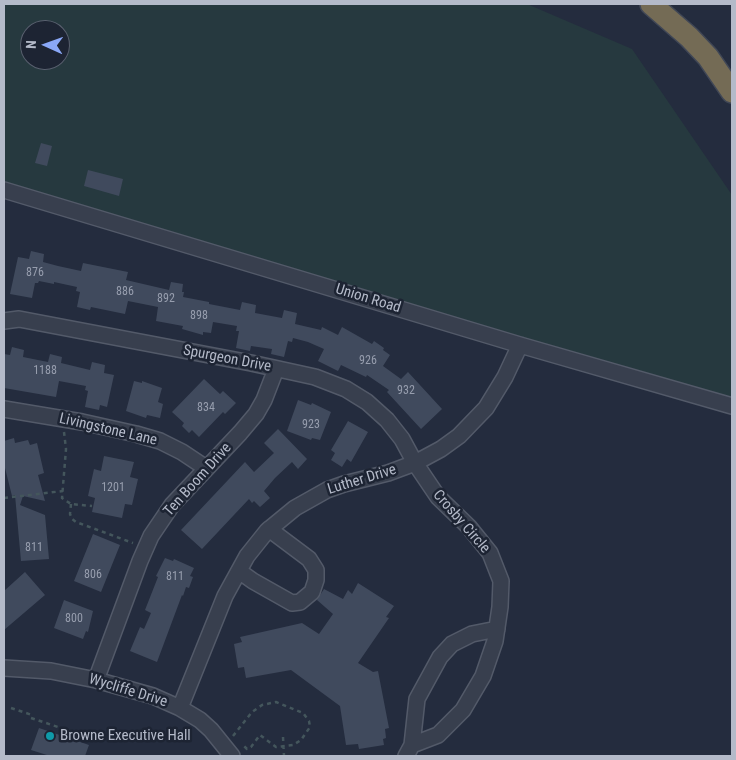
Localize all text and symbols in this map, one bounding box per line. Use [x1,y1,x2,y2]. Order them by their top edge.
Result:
north arrow [20,20,70,70]
text: N [23,40,39,49]
house number: 876 [26,266,44,280]
street label: Union Road [333,281,403,317]
house number: 886 [116,285,134,299]
house number: 892 [157,292,175,306]
house number: 898 [190,309,208,323]
street label: Spurgeon Drive [181,342,273,376]
house number: 926 [359,354,377,368]
house number: 1188 [33,364,57,378]
house number: 932 [397,384,415,398]
house number: 834 [197,401,215,415]
street label: Livingstone Lane [57,410,159,450]
house number: 923 [302,418,320,432]
street label: Ten Boom Drive [160,440,236,520]
street label: Luther Drive [326,461,398,499]
house number: 1201 [101,481,125,495]
street label: Crosby Circle [429,487,493,557]
house number: 811 [25,541,43,555]
house number: 806 [84,568,102,582]
house number: 811 [166,570,184,584]
house number: 800 [65,612,83,626]
street label: Wycliffe Drive [87,671,169,711]
place label: Browne Executive Hall [60,727,191,745]
marker: Browne Executive Hall [44,730,56,742]

